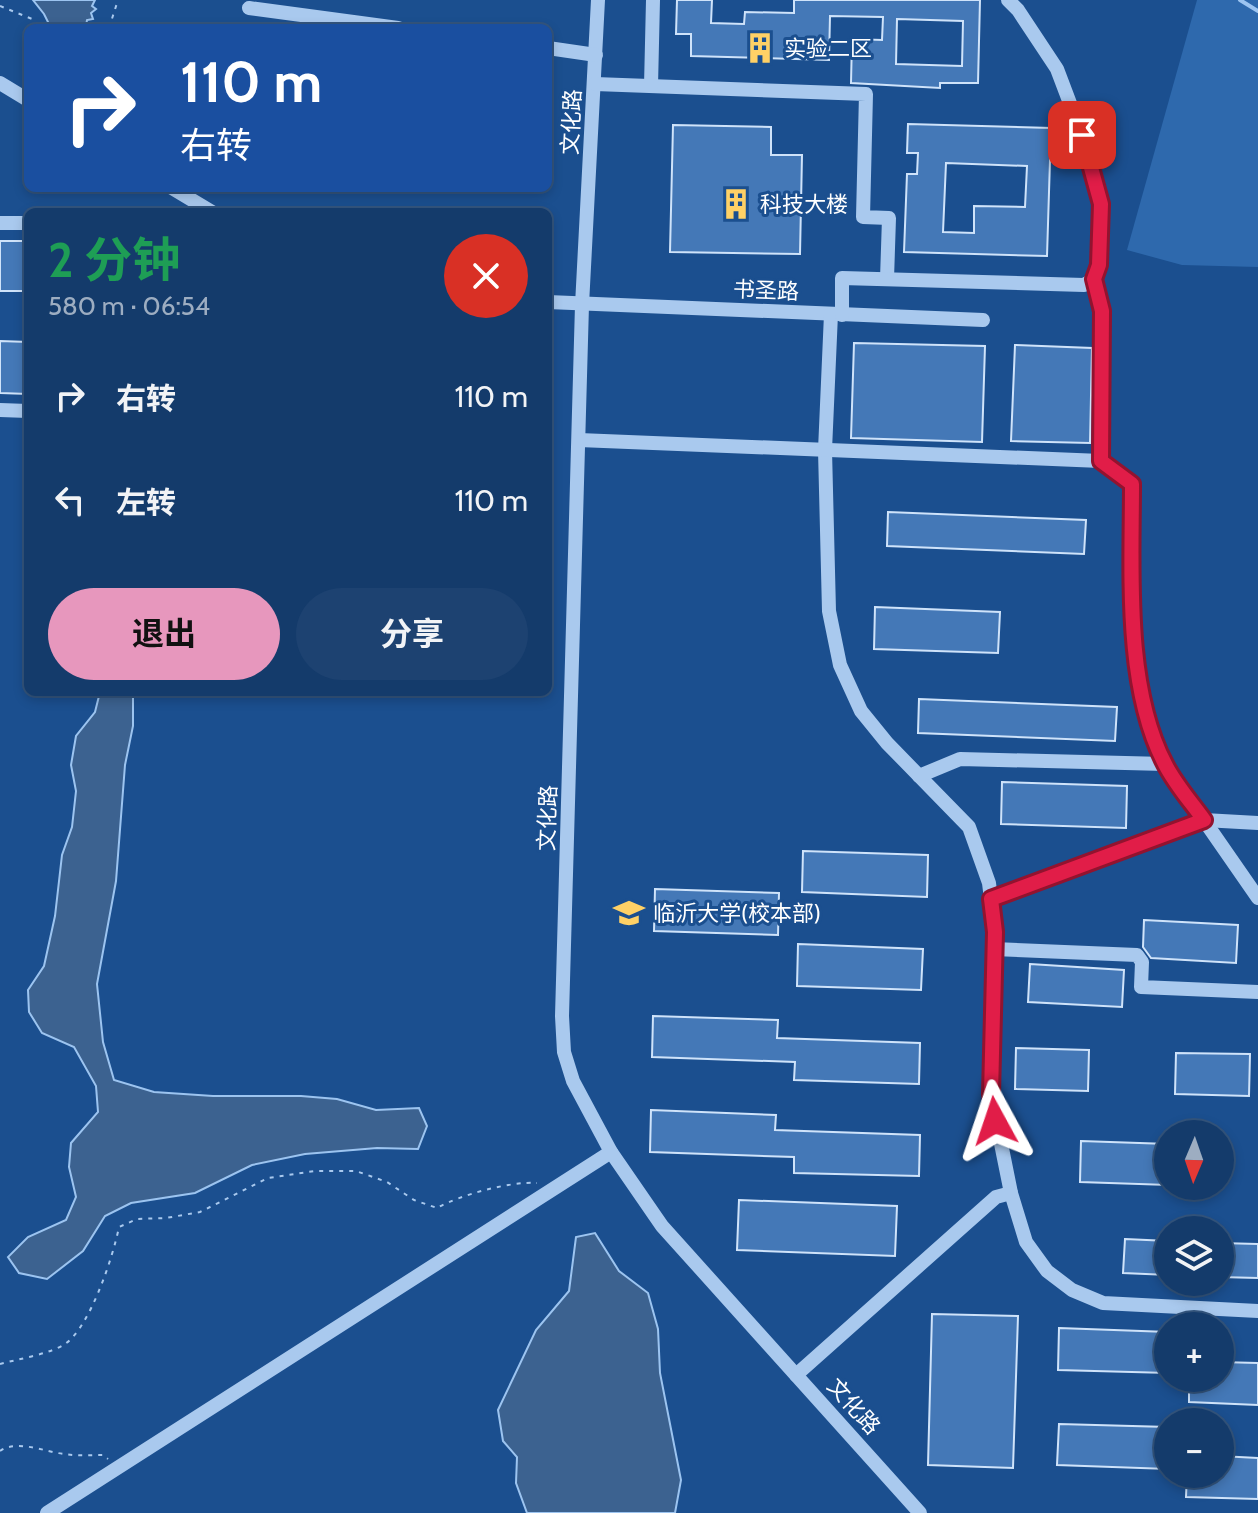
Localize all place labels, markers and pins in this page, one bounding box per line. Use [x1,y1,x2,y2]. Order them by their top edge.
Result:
building icon: 实验二区 [743,31,777,65]
place label: 实验二区 [784,35,872,62]
pin [1048,101,1116,169]
building icon: 科技大楼 [719,187,753,221]
place label: 科技大楼 [760,191,848,218]
school or university icon: 临沂大学(校本部) [612,896,646,930]
place label: 临沂大学(校本部) [653,900,821,927]

